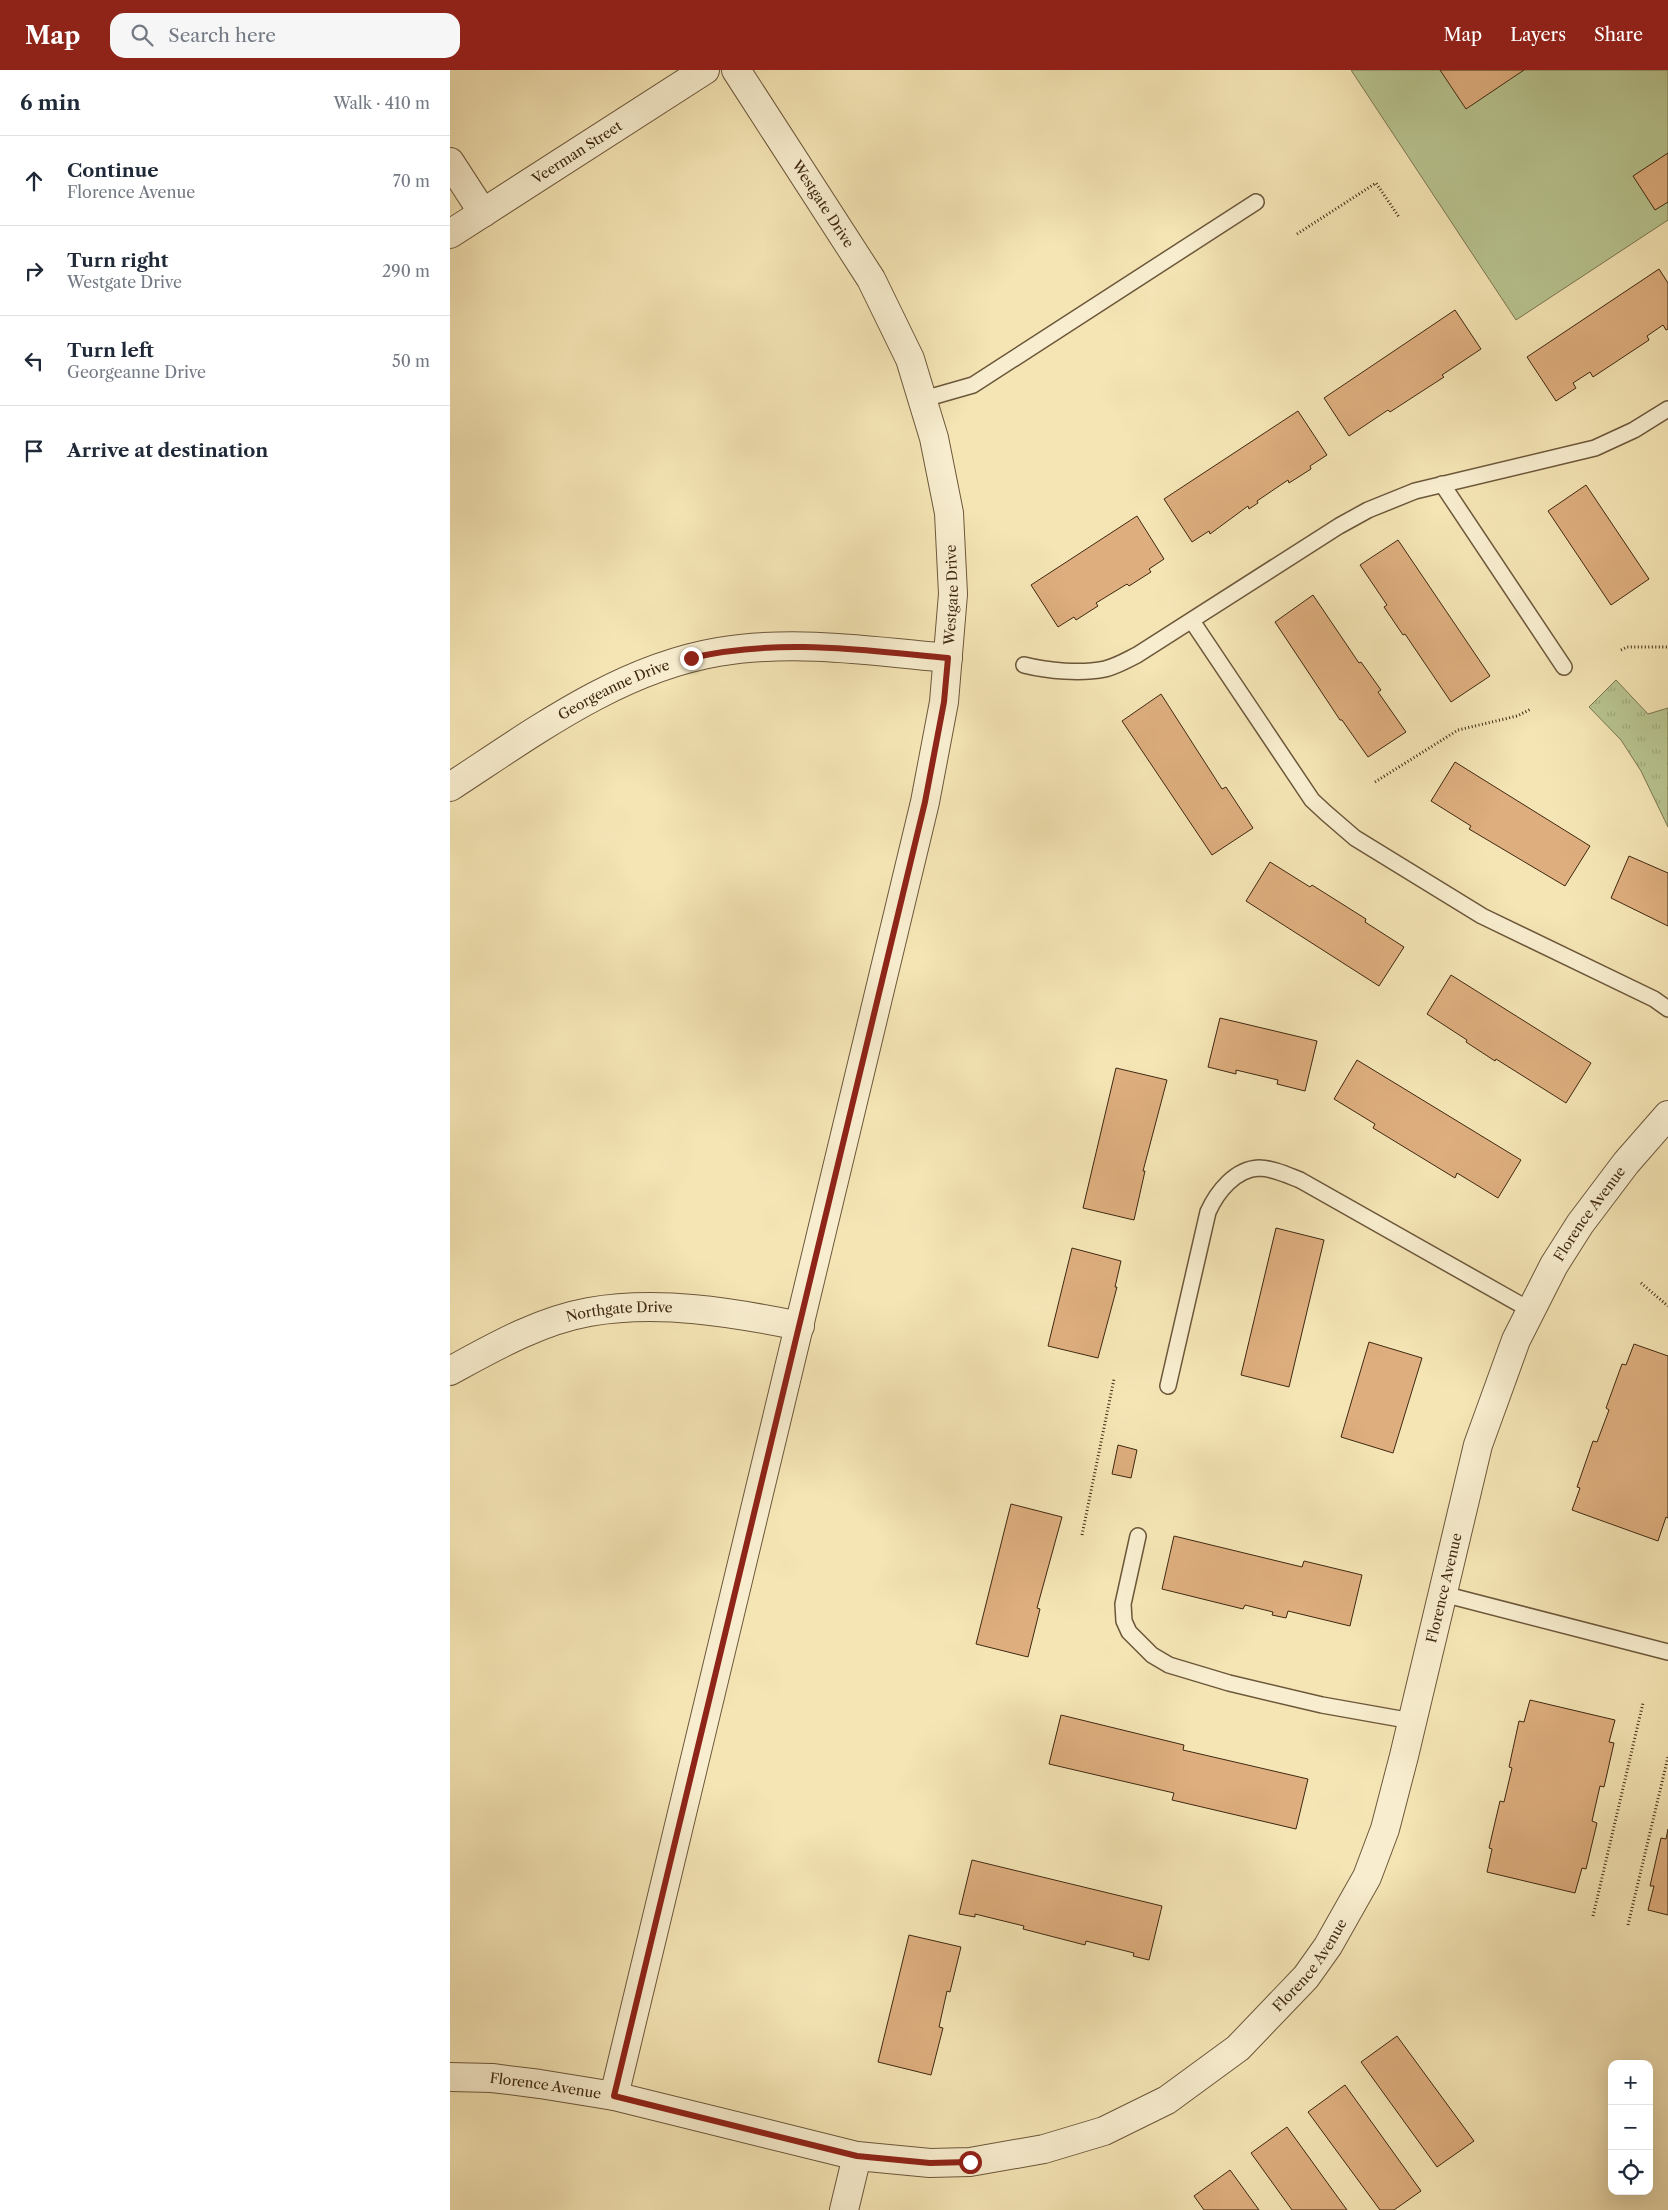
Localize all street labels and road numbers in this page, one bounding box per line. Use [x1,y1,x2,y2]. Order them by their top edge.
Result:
street label: Veerman Street [528,117,625,188]
street label: Westgate Drive [788,156,858,251]
street label: Westgate Drive [940,544,962,647]
street label: Georgeanne Drive [555,656,672,724]
street label: Florence Avenue [1550,1163,1629,1265]
street label: Northgate Drive [564,1298,673,1326]
street label: Florence Avenue [1422,1531,1466,1645]
street label: Florence Avenue [1269,1915,1351,2015]
street label: Florence Avenue [489,2069,603,2103]

